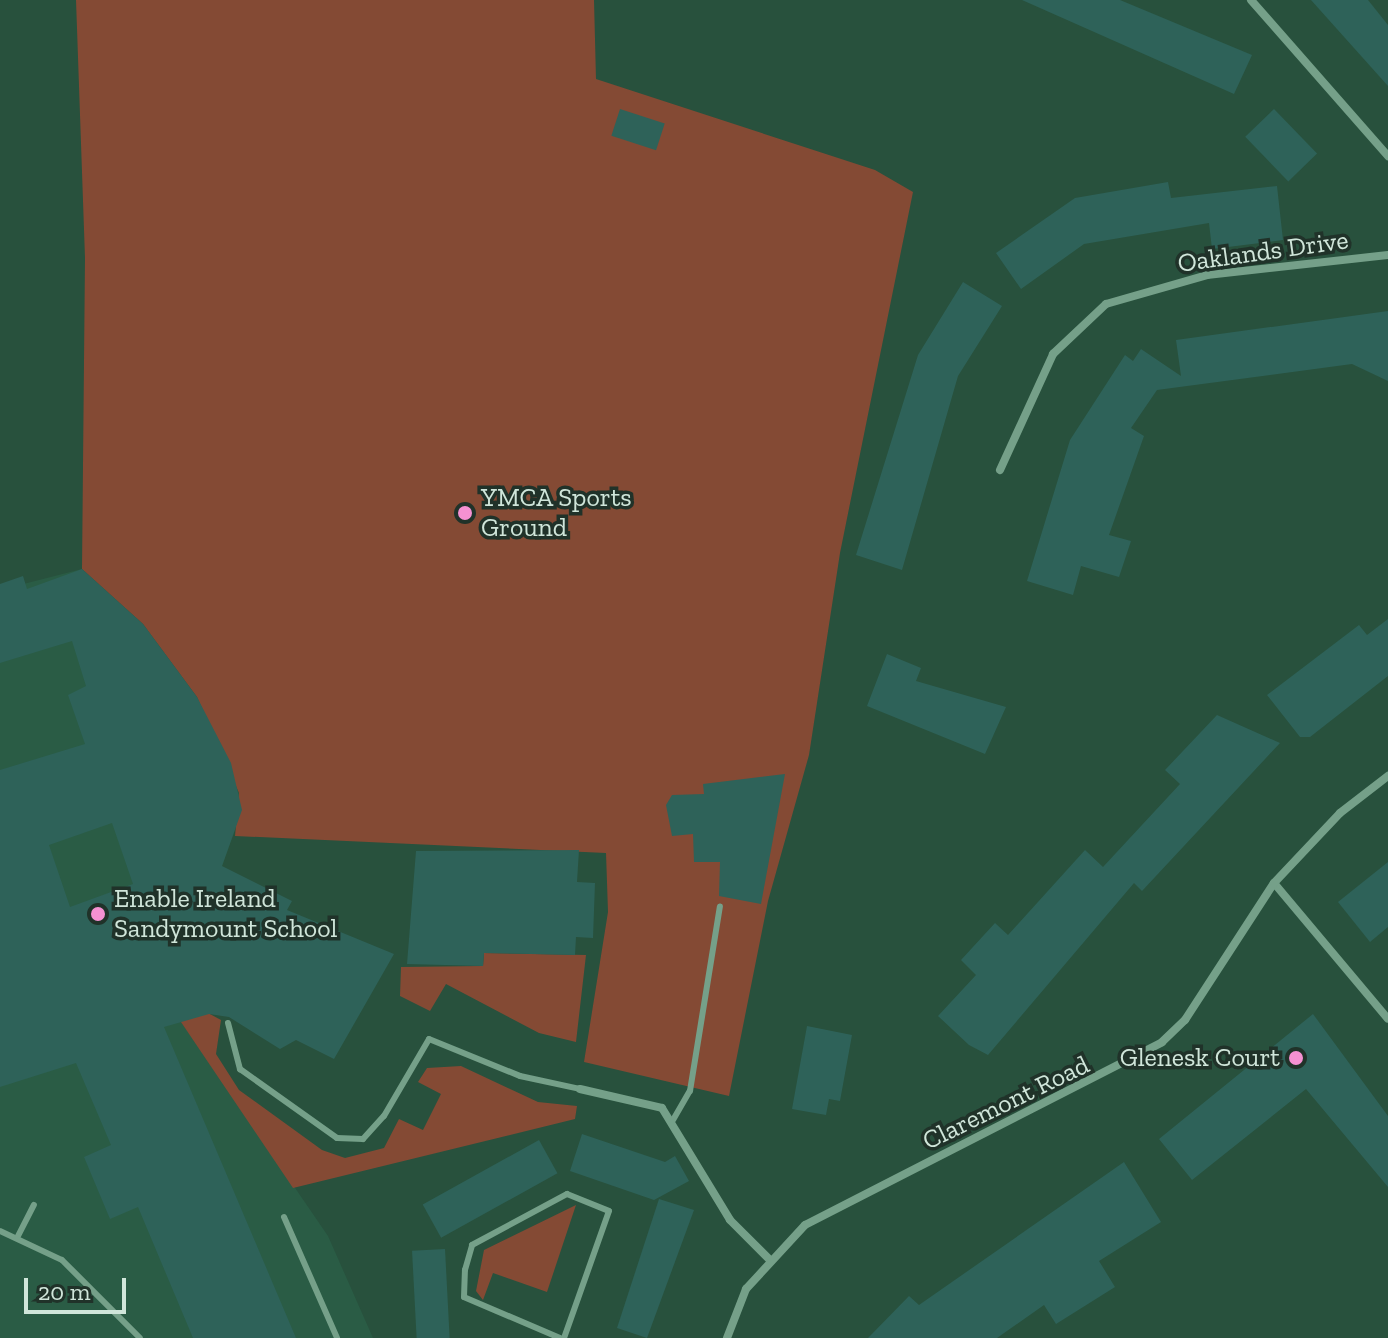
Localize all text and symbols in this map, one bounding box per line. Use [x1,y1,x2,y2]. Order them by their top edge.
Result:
street label: Oaklands Drive [1176,225,1350,279]
place label: YMCA Sports Ground [481,482,633,544]
marker: YMCA Sports Ground [456,504,474,522]
place label: Enable Ireland Sandymount School [114,883,337,944]
marker: Enable Ireland Sandymount School [89,905,107,923]
place label: Glenesk Court [1120,1042,1280,1074]
street label: Claremont Road [918,1049,1094,1157]
marker: Glenesk Court [1287,1049,1305,1067]
scale bar [28,1262,130,1312]
text: 20 m [38,1277,90,1306]

